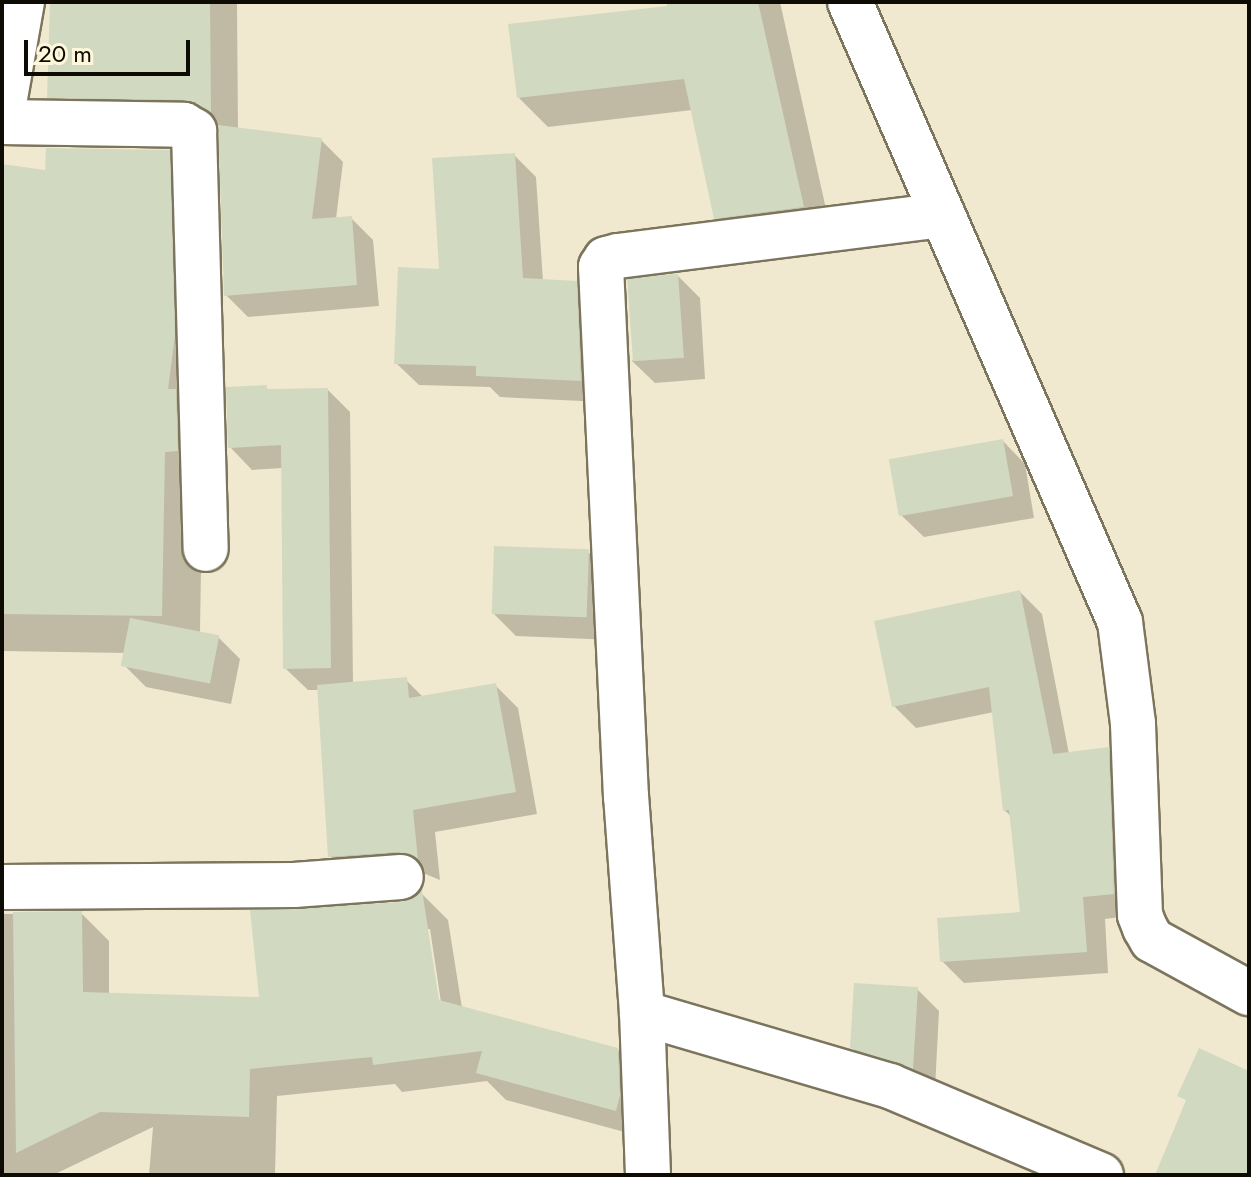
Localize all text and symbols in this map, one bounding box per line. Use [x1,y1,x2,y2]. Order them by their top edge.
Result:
scale bar [28,24,194,74]
text: 20 m [38,36,92,71]

